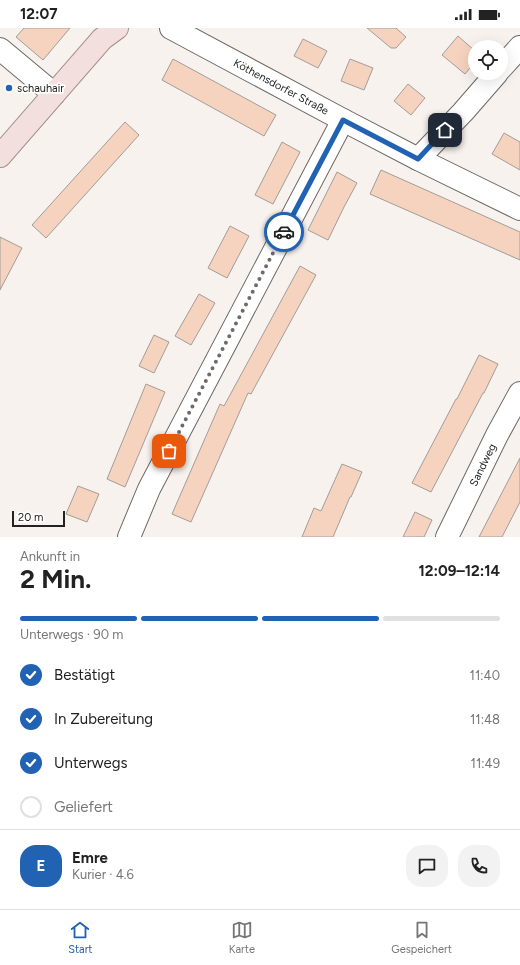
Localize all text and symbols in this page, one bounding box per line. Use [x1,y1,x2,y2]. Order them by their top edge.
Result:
text: 12:07 [20,5,58,23]
map controls [468,40,508,80]
button: locate [468,40,508,80]
street label: Köthensdorfer Straße [231,56,331,118]
place label: schauhair [17,82,64,95]
marker: schauhair [4,83,14,93]
pin [428,113,462,147]
icon: home [434,119,456,141]
courier [264,212,304,252]
icon: car [273,221,295,243]
pin [152,434,186,468]
icon: bag [158,440,180,462]
street label: Sandweg [467,442,499,488]
scale bar [12,509,65,528]
text: 20 m [18,511,43,524]
text: Ankunft in [20,549,80,564]
text: 12:09–12:14 [418,562,500,580]
text: 2 Min. [20,563,92,595]
text: Unterwegs · 90 m [20,627,123,642]
icon: check [20,664,42,686]
text: Bestätigt [54,666,115,684]
text: 11:40 [470,668,500,683]
icon: check [20,708,42,730]
text: In Zubereitung [54,710,153,728]
text: 11:48 [470,712,500,727]
icon: check [20,752,42,774]
text: Unterwegs [54,754,127,772]
text: 11:49 [471,756,500,771]
text: Geliefert [54,798,113,816]
button: chat [406,845,448,887]
button: phone [458,845,500,887]
text: Emre [72,849,108,867]
text: E [37,857,45,875]
text: Kurier · 4.6 [72,867,134,882]
tab: Start [68,919,93,956]
tab: Karte [229,919,255,956]
tab: Gespeichert [391,919,452,956]

